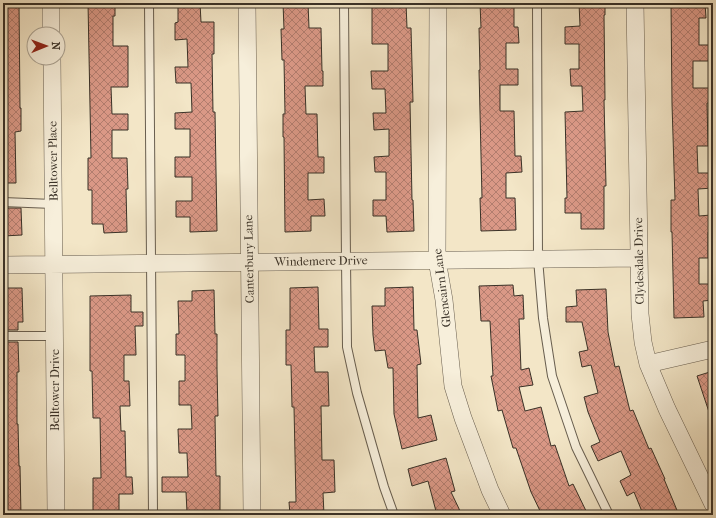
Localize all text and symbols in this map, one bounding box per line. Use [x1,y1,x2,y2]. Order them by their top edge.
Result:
north arrow [26,26,66,66]
text: N [49,42,62,51]
street label: Belltower Place [45,121,61,201]
street label: Canterbury Lane [241,215,257,303]
street label: Clydesdale Drive [631,217,647,305]
street label: Glencairn Lane [430,248,454,328]
street label: Windemere Drive [273,253,368,269]
street label: Belltower Drive [48,349,62,431]

